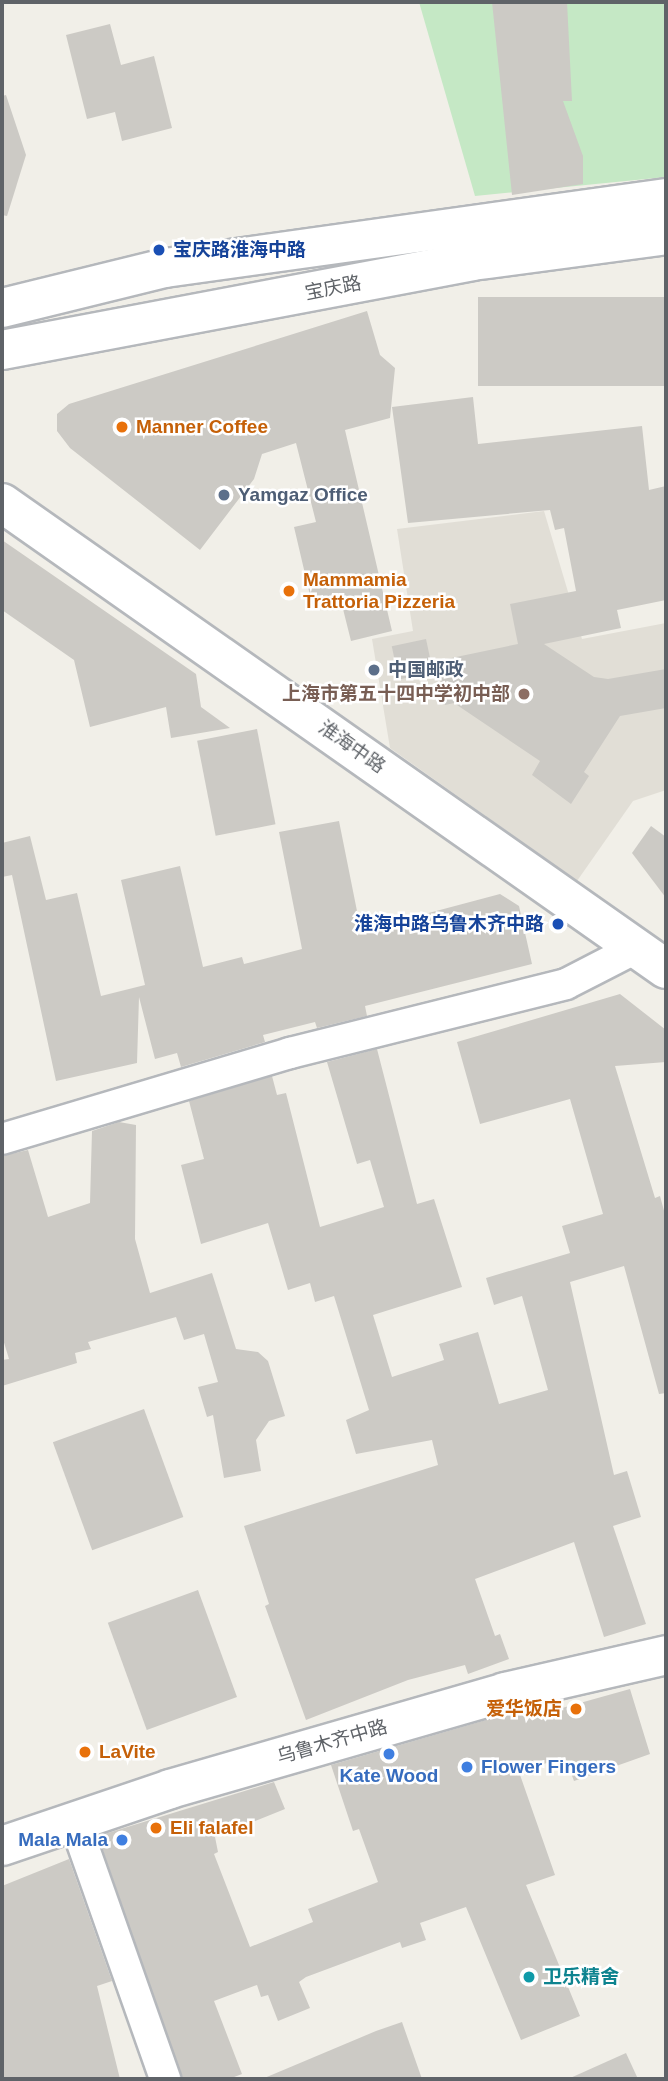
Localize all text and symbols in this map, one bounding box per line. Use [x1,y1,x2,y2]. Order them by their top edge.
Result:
place label: 宝庆路淮海中路 [173,239,306,261]
marker: 宝庆路淮海中路 [151,242,167,258]
street label: 宝庆路 [303,271,363,305]
place label: Manner Coffee [136,416,268,438]
marker: Manner Coffee [114,419,130,435]
place label: Yamgaz Office [238,484,368,506]
marker: Yamgaz Office [216,487,232,503]
place label: Mammamia Trattoria Pizzeria [303,569,455,613]
marker: Mammamia Trattoria Pizzeria [281,583,297,599]
place label: 中国邮政 [388,659,464,681]
marker: 中国邮政 [366,662,382,678]
place label: 上海市第五十四中学初中部 [282,683,510,705]
marker: 上海市第五十四中学初中部 [516,686,532,702]
street label: 淮海中路 [314,716,390,778]
place label: 淮海中路乌鲁木齐中路 [354,913,544,935]
marker: 淮海中路乌鲁木齐中路 [550,916,566,932]
place label: 爱华饭店 [486,1698,562,1720]
marker: 爱华饭店 [568,1701,584,1717]
street label: 乌鲁木齐中路 [274,1715,390,1769]
place label: LaVite [99,1741,156,1763]
marker: LaVite [77,1744,93,1760]
marker: Kate Wood [381,1746,397,1762]
place label: Flower Fingers [481,1756,616,1778]
marker: Flower Fingers [459,1759,475,1775]
place label: Kate Wood [340,1765,438,1787]
place label: Eli falafel [170,1817,253,1839]
marker: Eli falafel [148,1820,164,1836]
place label: Mala Mala [18,1829,108,1851]
marker: Mala Mala [114,1832,130,1848]
place label: 卫乐精舍 [543,1966,619,1988]
marker: 卫乐精舍 [521,1969,537,1985]

